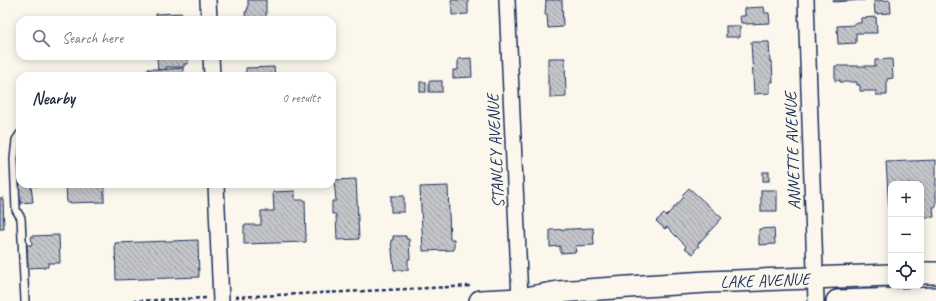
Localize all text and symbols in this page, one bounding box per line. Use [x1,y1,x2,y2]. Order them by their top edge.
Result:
search box [16,16,336,60]
icon: search [30,27,52,49]
text: Search here [62,29,123,48]
text: Nearby [32,88,75,109]
text: 0 results [282,90,320,106]
street label: ANNETTE AVENUE [780,90,805,210]
street label: STANLEY AVENUE [482,91,509,208]
map controls [888,181,924,289]
button: + [888,181,924,217]
button: − [888,217,924,253]
button: locate [888,253,924,289]
street label: LAKE AVENUE [720,268,813,293]

